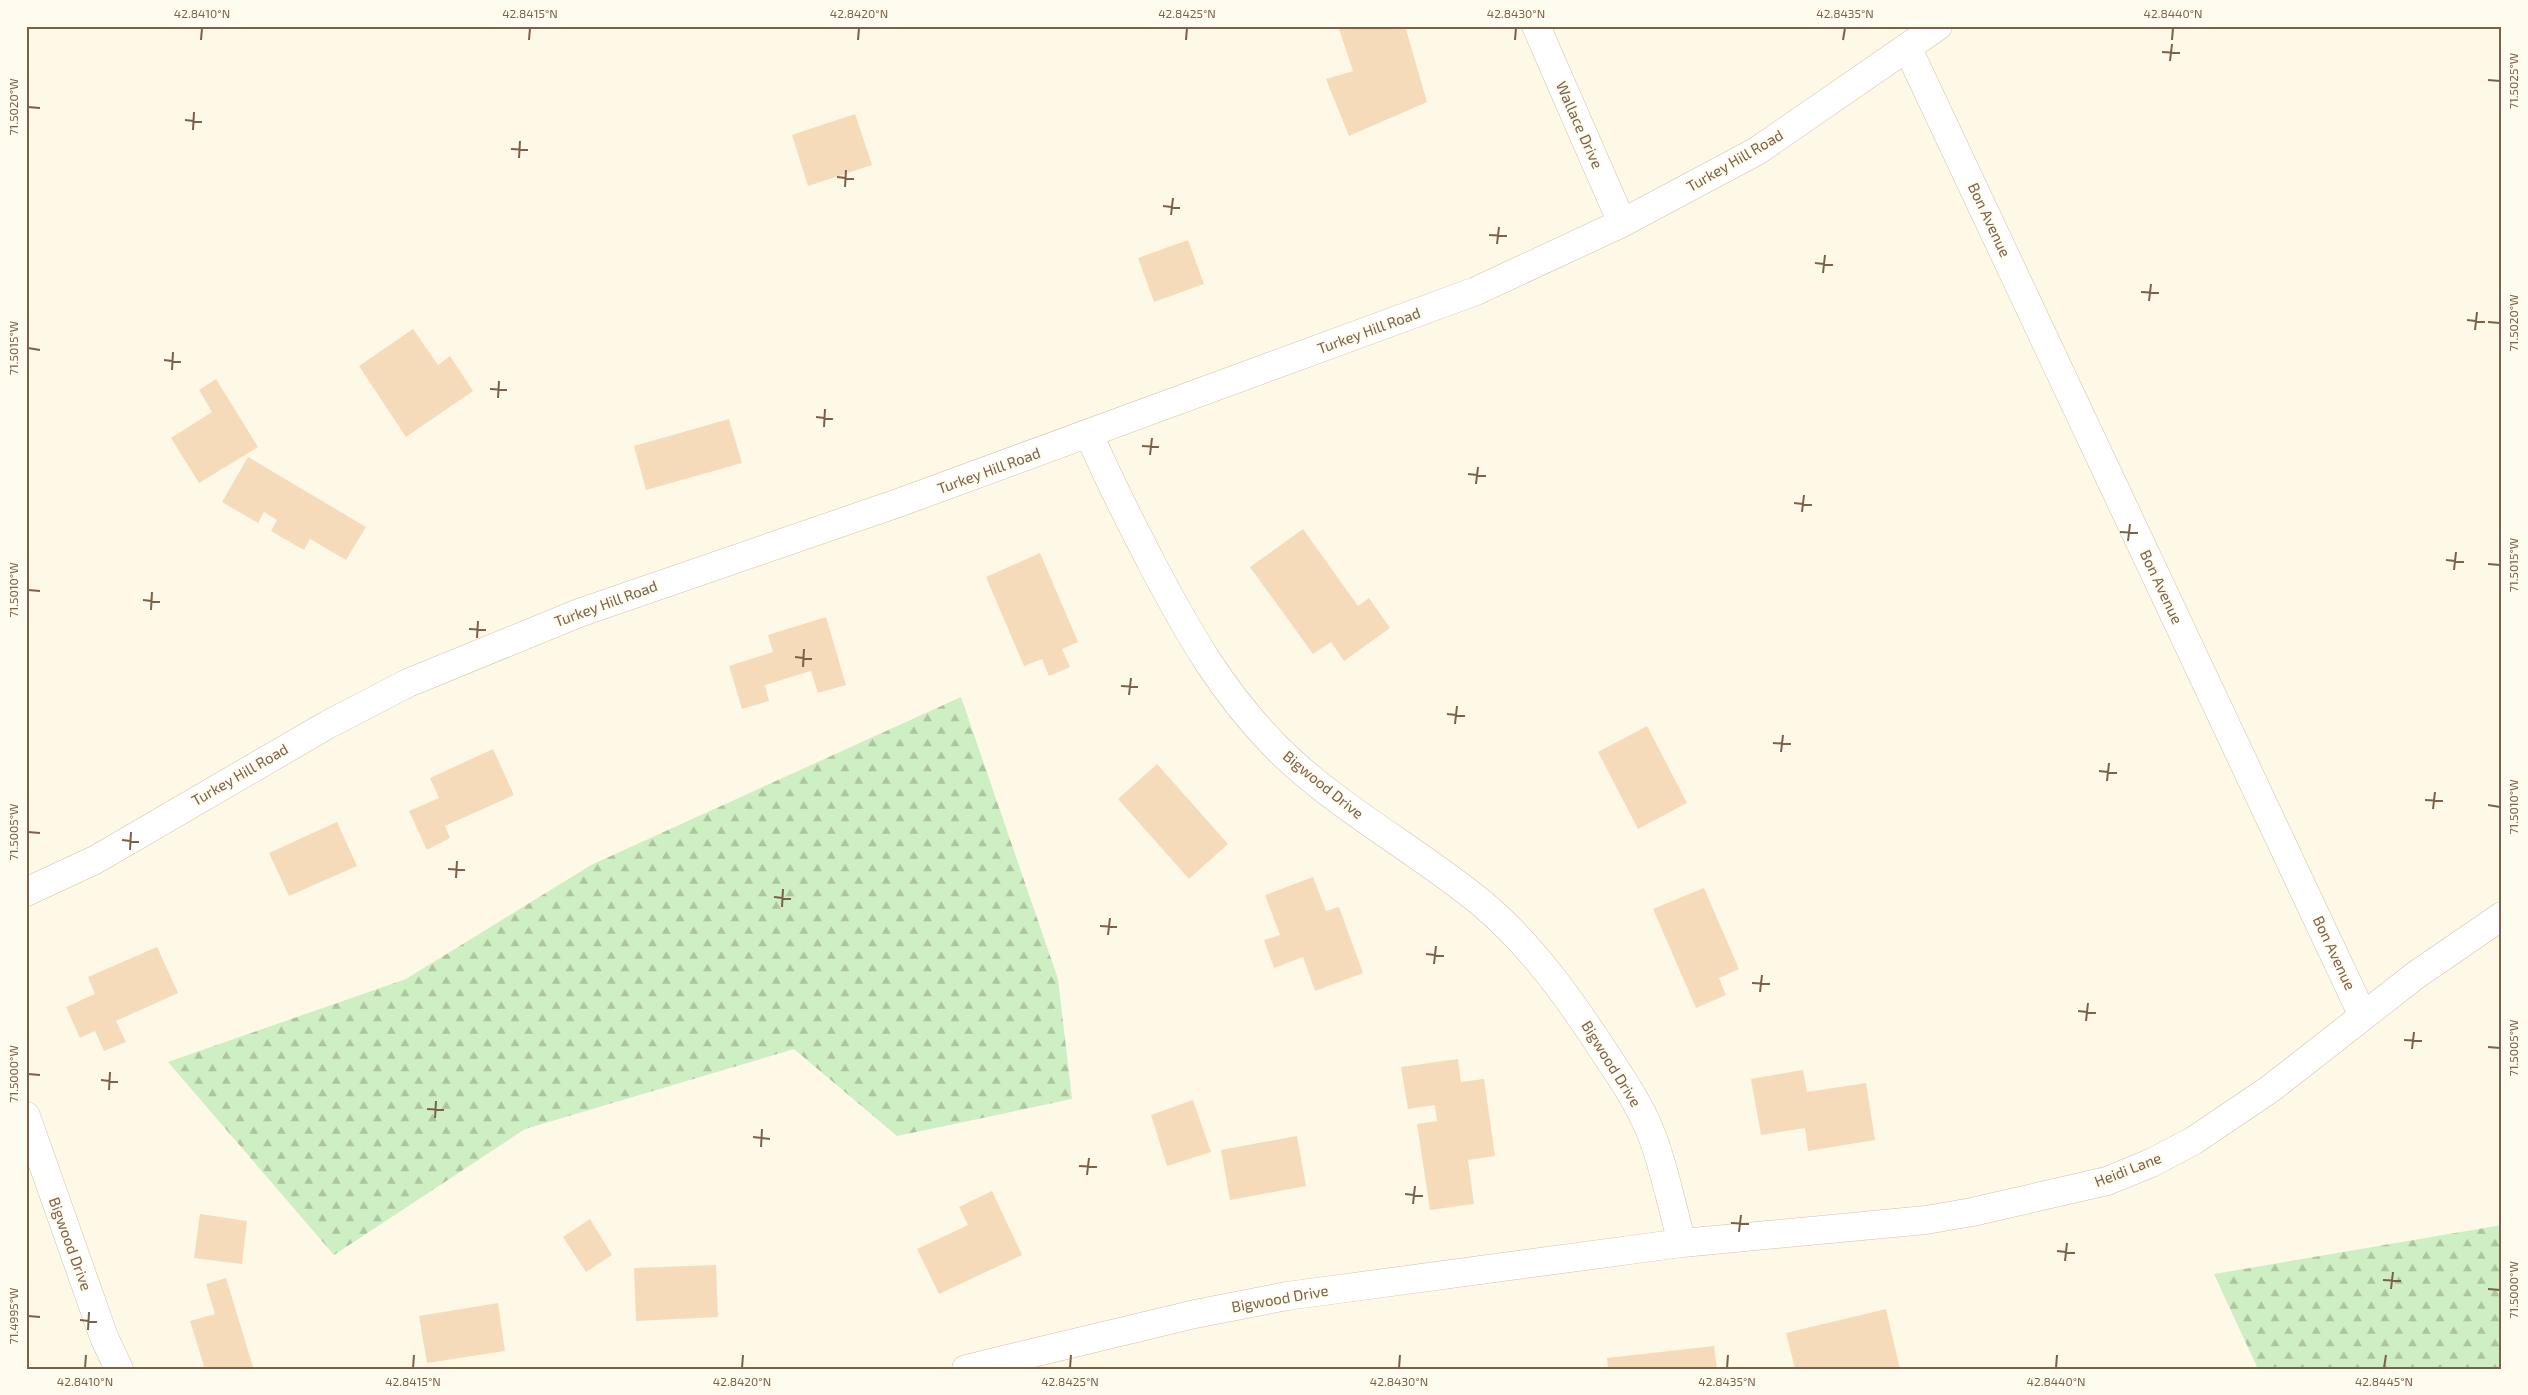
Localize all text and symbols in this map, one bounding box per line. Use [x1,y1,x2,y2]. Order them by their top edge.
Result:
text: 42.8410°N [174,6,230,20]
text: 42.8415°N [502,6,558,20]
text: 42.8420°N [830,6,888,20]
text: 42.8425°N [1158,6,1216,20]
text: 42.8430°N [1487,6,1545,20]
text: 42.8435°N [1816,6,1874,20]
text: 42.8440°N [2144,6,2202,20]
text: 71.5025°W [2506,53,2520,109]
text: 71.5020°W [6,78,20,136]
street label: Wallace Drive [1553,78,1607,171]
street label: Turkey Hill Road [1683,125,1786,195]
street label: Bon Avenue [1965,180,2015,260]
text: 71.5020°W [2506,294,2520,352]
street label: Turkey Hill Road [1315,303,1423,357]
text: 71.5015°W [6,321,20,375]
street label: Turkey Hill Road [935,443,1043,497]
text: 71.5015°W [2506,538,2520,592]
street label: Bon Avenue [2137,547,2187,627]
text: 71.5010°W [6,562,20,618]
street label: Turkey Hill Road [552,576,660,630]
street label: Turkey Hill Road [188,739,291,809]
street label: Bigwood Drive [1280,746,1367,822]
text: 71.5010°W [2506,779,2520,835]
text: 71.5005°W [6,804,20,860]
street label: Bon Avenue [2310,913,2360,993]
street label: Bigwood Drive [1578,1017,1646,1110]
text: 71.5005°W [2506,1020,2520,1076]
text: 71.5000°W [6,1045,20,1103]
street label: Heidi Lane [2092,1148,2164,1190]
street label: Bigwood Drive [46,1194,96,1293]
text: 71.5000°W [2506,1261,2520,1319]
street label: Bigwood Drive [1230,1281,1330,1315]
text: 71.4995°W [6,1288,20,1344]
text: 42.8410°N [57,1374,113,1388]
text: 42.8415°N [385,1374,441,1388]
text: 42.8420°N [713,1374,771,1388]
text: 42.8425°N [1041,1374,1099,1388]
text: 42.8430°N [1370,1374,1428,1388]
text: 42.8435°N [1698,1374,1756,1388]
text: 42.8440°N [2027,1374,2085,1388]
text: 42.8445°N [2355,1374,2413,1388]

